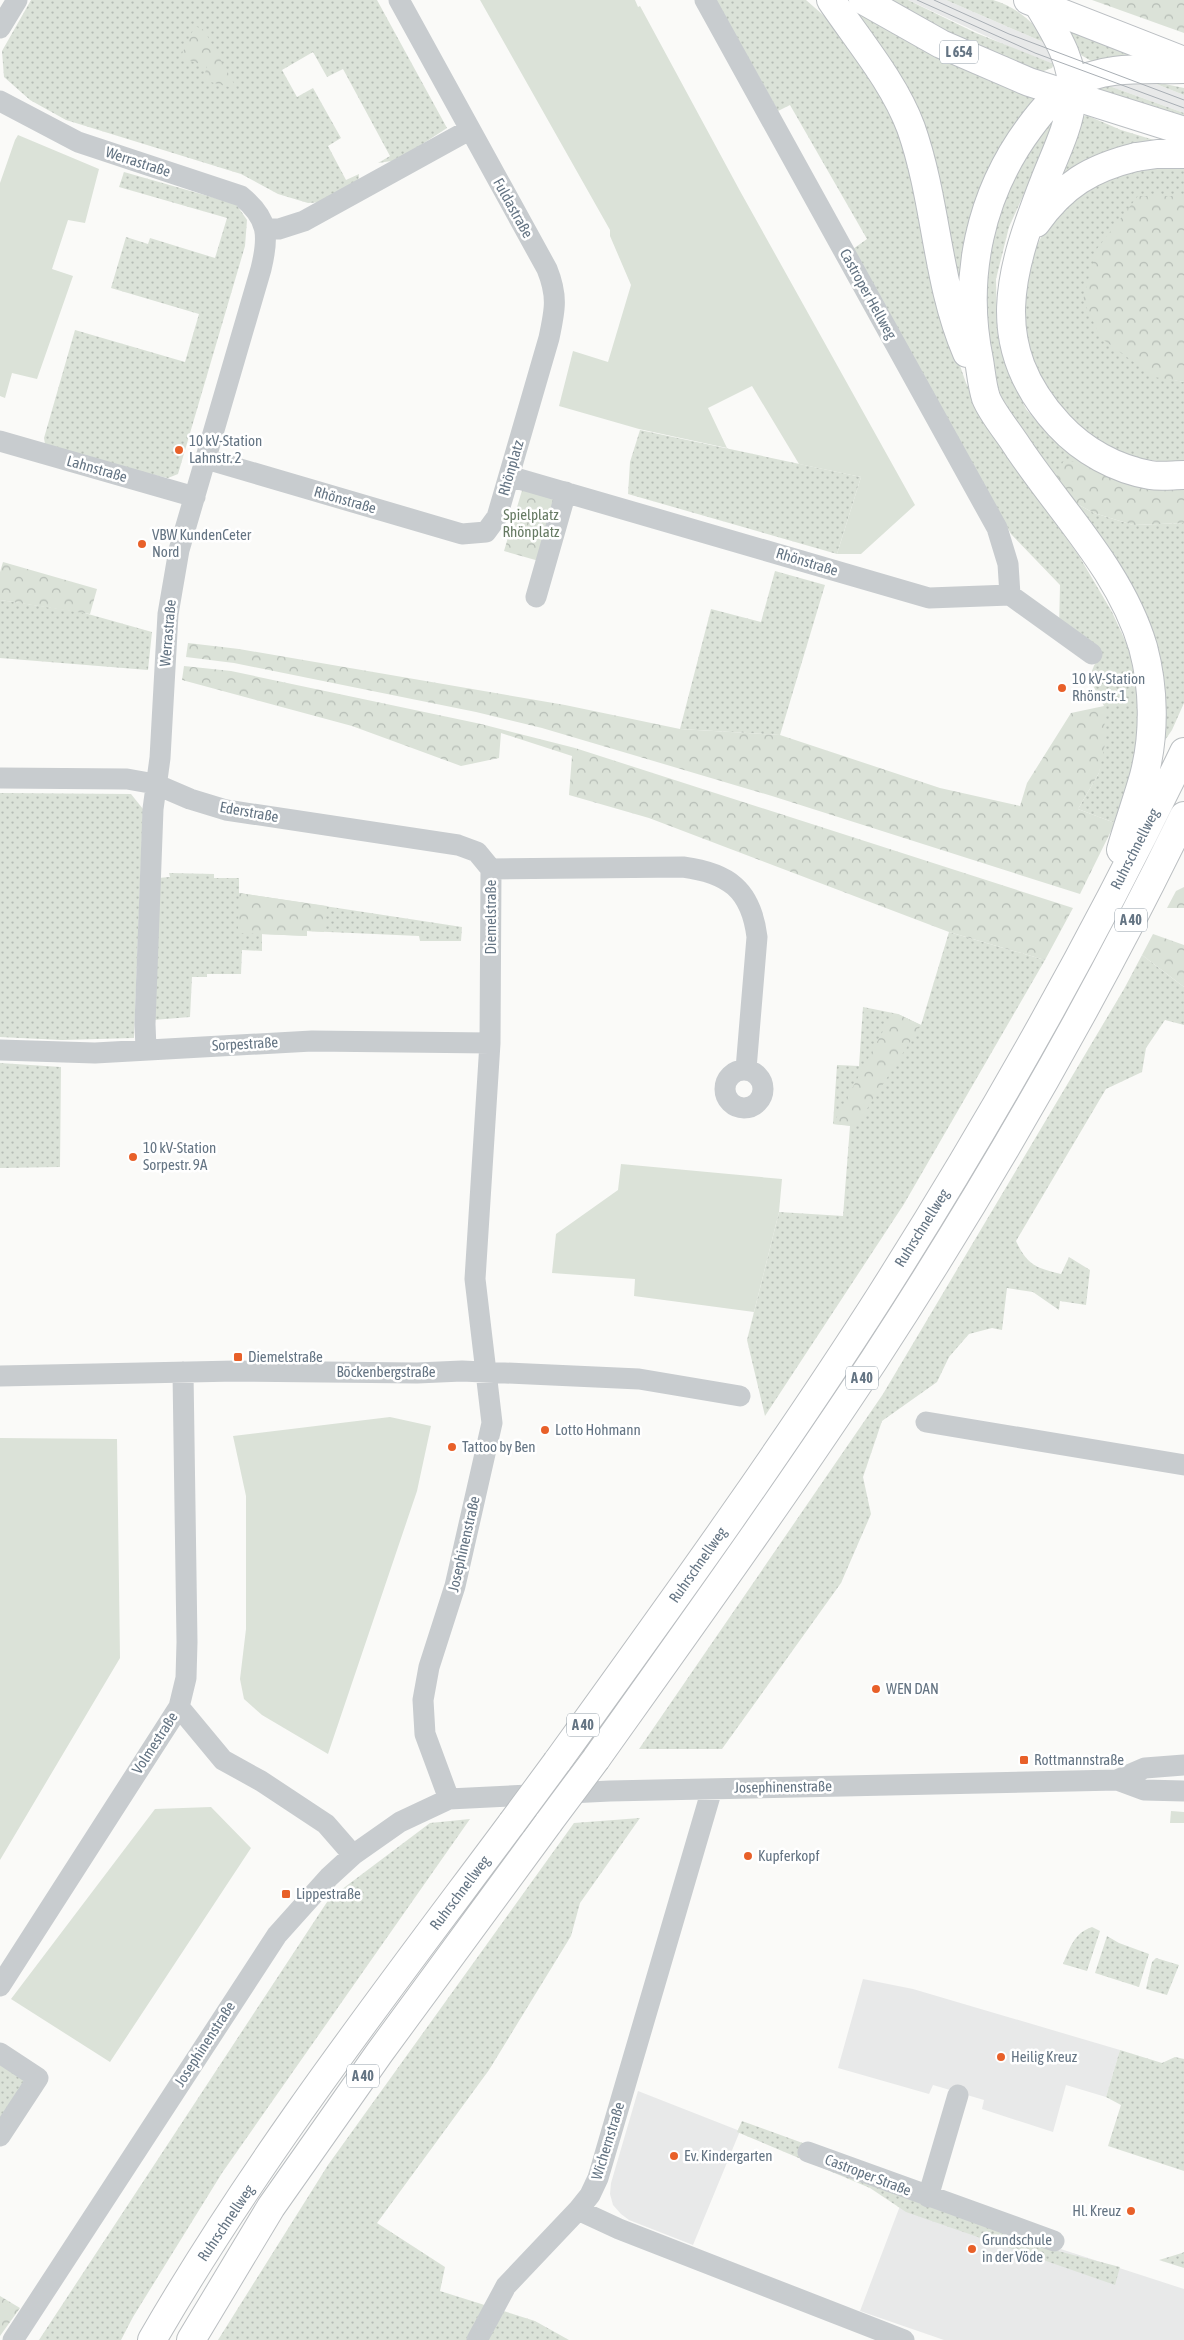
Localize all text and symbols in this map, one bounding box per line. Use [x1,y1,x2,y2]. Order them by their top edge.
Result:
road number: L 654 [940,41,978,64]
street label: Werrastraße [104,143,173,180]
street label: Fuldastraße [490,175,537,241]
street label: Castroper Hellweg [837,246,901,342]
place label: 10 kV-Station Lahnstr. 2 [189,432,262,466]
street label: Rhönplatz [495,438,527,498]
marker: 10 kV-Station Lahnstr. 2 [173,444,185,456]
street label: Lahnstraße [65,452,129,485]
street label: Rhönstraße [312,483,378,517]
park label: Spielplatz Rhönplatz [503,506,560,540]
place label: VBW KundenCeter Nord [152,526,252,560]
marker: VBW KundenCeter Nord [136,538,148,550]
street label: Rhönstraße [774,544,840,579]
street label: Werrastraße [156,598,179,667]
place label: 10 kV-Station Rhönstr. 1 [1072,670,1145,704]
marker: 10 kV-Station Rhönstr. 1 [1056,682,1068,694]
street label: Ederstraße [218,798,280,825]
street label: Ruhrschnellweg [1107,805,1162,892]
street label: Diemelstraße [482,879,499,954]
road number: A 40 [1115,908,1147,932]
street label: Sorpestraße [211,1033,279,1054]
place label: 10 kV-Station Sorpestr. 9A [143,1139,216,1173]
marker: 10 kV-Station Sorpestr. 9A [127,1151,139,1163]
street label: Ruhrschnellweg [891,1185,953,1270]
place label: Diemelstraße [248,1348,323,1365]
marker: Diemelstraße [232,1351,244,1363]
street label: Böckenbergstraße [336,1363,436,1380]
road number: A 40 [846,1366,878,1390]
place label: Lotto Hohmann [555,1421,641,1438]
marker: Lotto Hohmann [539,1424,551,1436]
place label: Tattoo by Ben [462,1438,536,1455]
marker: Tattoo by Ben [446,1441,458,1453]
street label: Josephinenstraße [444,1494,483,1593]
street label: Ruhrschnellweg [665,1523,730,1606]
place label: WEN DAN [886,1680,939,1697]
marker: WEN DAN [870,1683,882,1695]
street label: Volmestraße [128,1709,181,1777]
road number: A 40 [567,1714,599,1736]
place label: Rottmannstraße [1034,1751,1124,1768]
marker: Rottmannstraße [1018,1754,1030,1766]
street label: Josephinenstraße [734,1777,832,1796]
place label: Kupferkopf [758,1847,820,1864]
marker: Kupferkopf [742,1850,754,1862]
street label: Ruhrschnellweg [426,1852,493,1933]
place label: Lippestraße [296,1885,361,1902]
marker: Lippestraße [280,1888,292,1900]
street label: Josephinenstraße [171,1998,238,2089]
place label: Heilig Kreuz [1011,2048,1078,2065]
marker: Heilig Kreuz [995,2051,1007,2063]
road number: A 40 [347,2064,379,2088]
street label: Wichernstraße [588,2100,627,2182]
place label: Ev. Kindergarten [684,2147,772,2164]
marker: Ev. Kindergarten [668,2150,680,2162]
street label: Castroper Straße [823,2150,914,2199]
street label: Ruhrschnellweg [194,2181,258,2264]
place label: Hl. Kreuz [1072,2202,1122,2219]
marker: Hl. Kreuz [1125,2205,1137,2217]
place label: Grundschule in der Vöde [982,2231,1052,2265]
marker: Grundschule in der Vöde [966,2243,978,2255]

